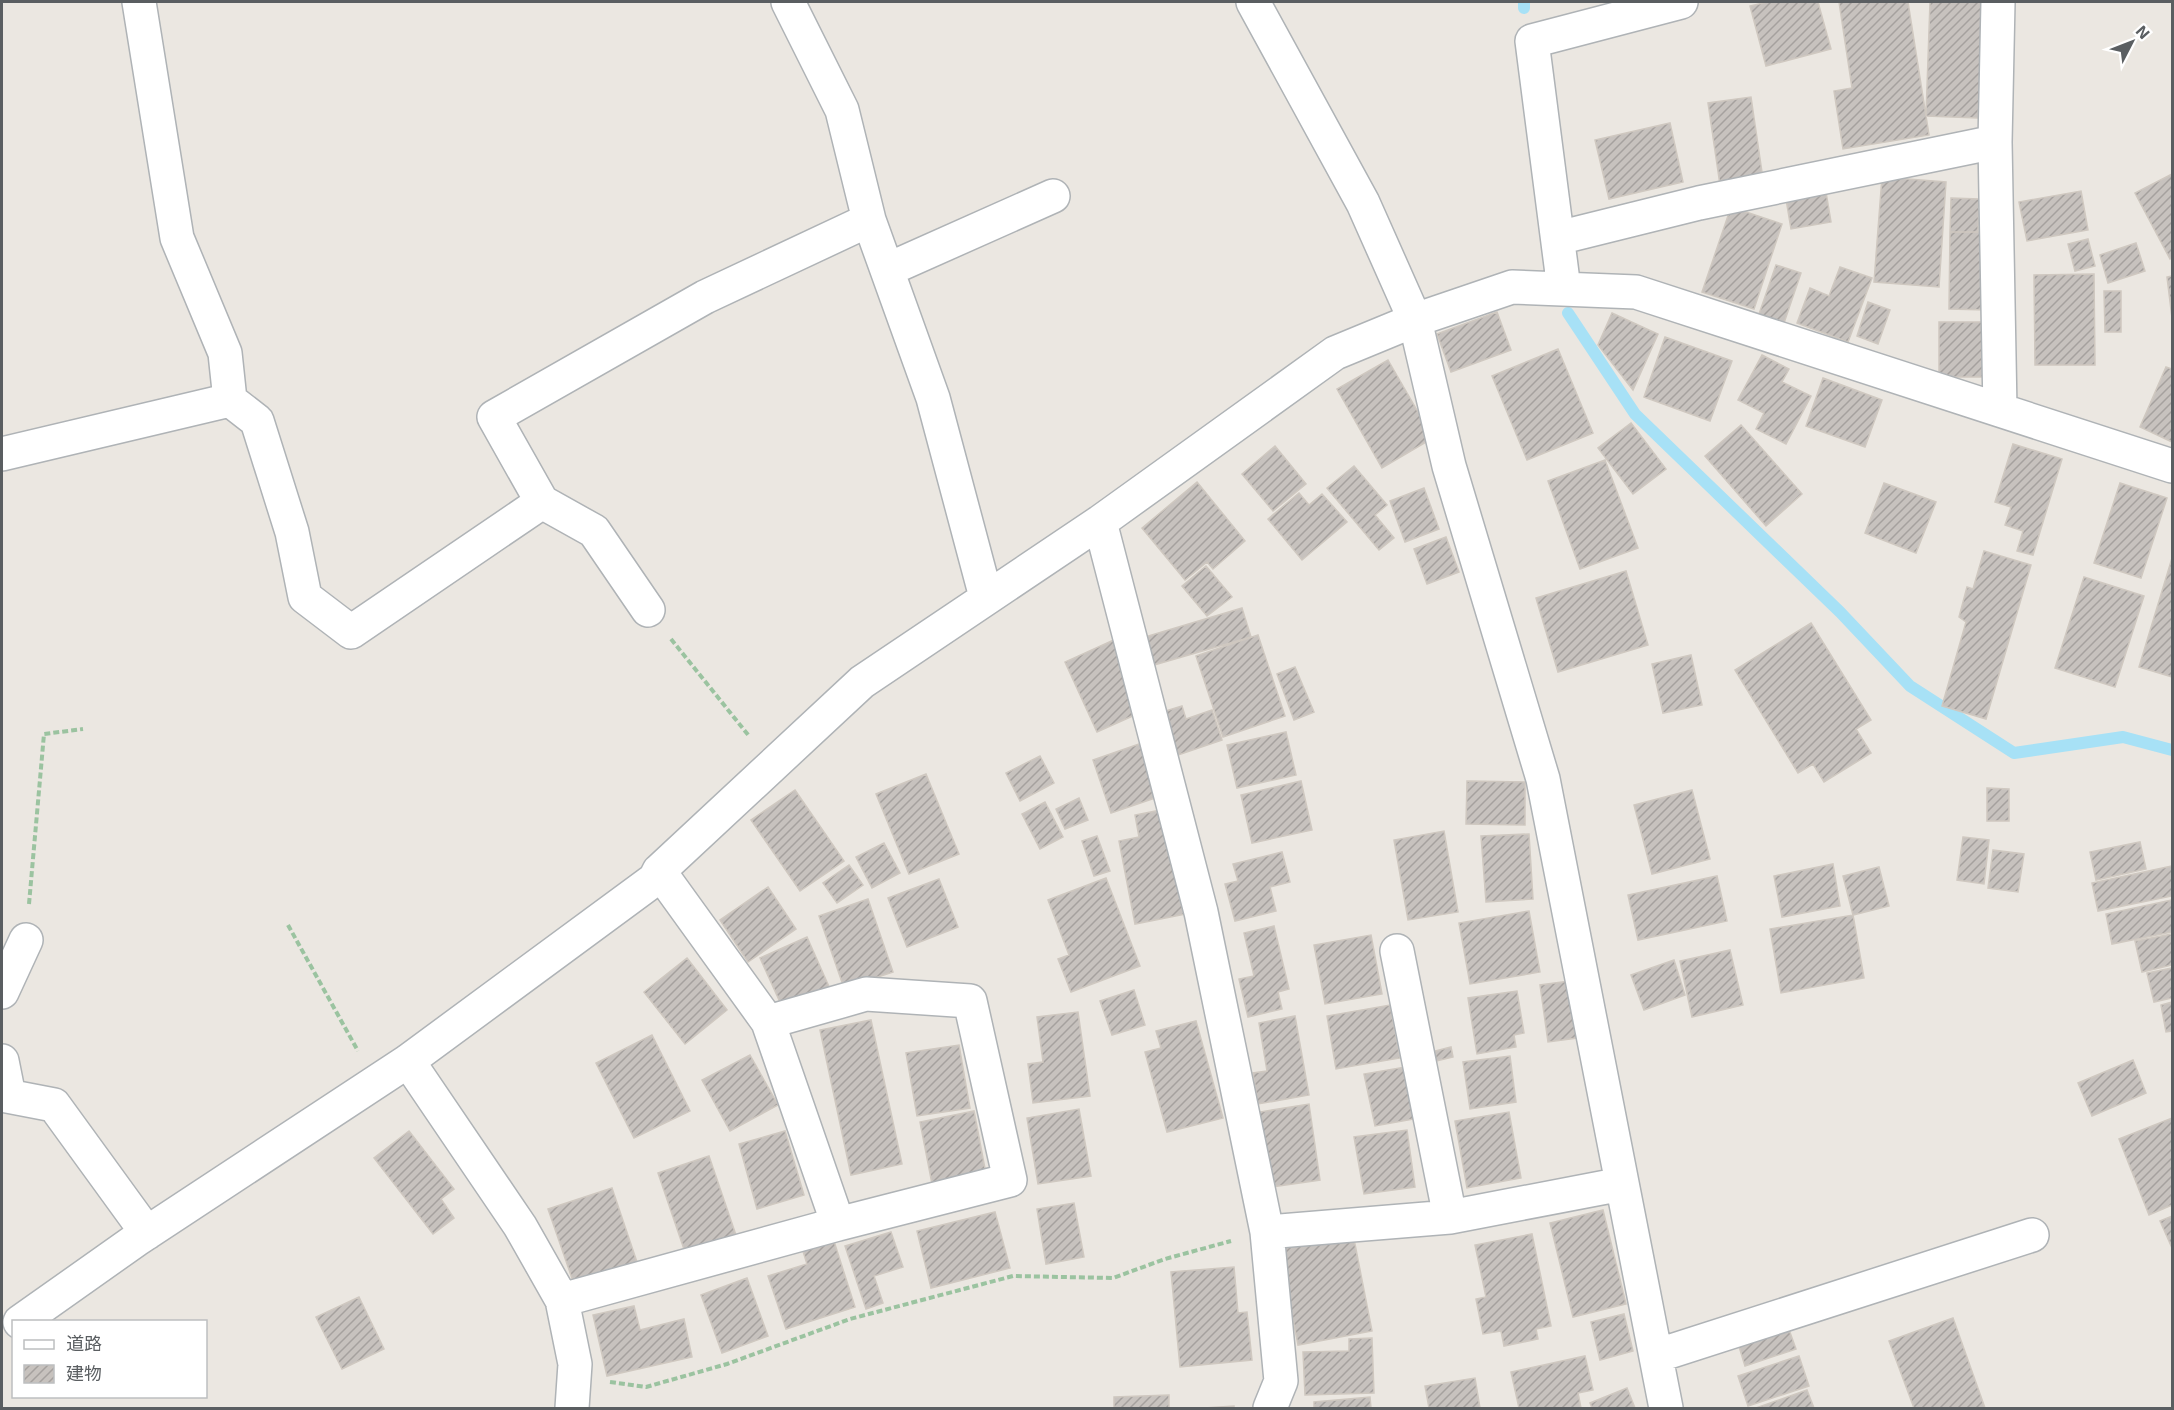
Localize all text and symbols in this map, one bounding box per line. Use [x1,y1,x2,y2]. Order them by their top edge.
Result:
north arrow [2102,12,2162,72]
text: N [2133,21,2154,42]
legend [12,1320,207,1398]
text: 道路 [66,1332,102,1354]
text: 建物 [66,1362,102,1384]

